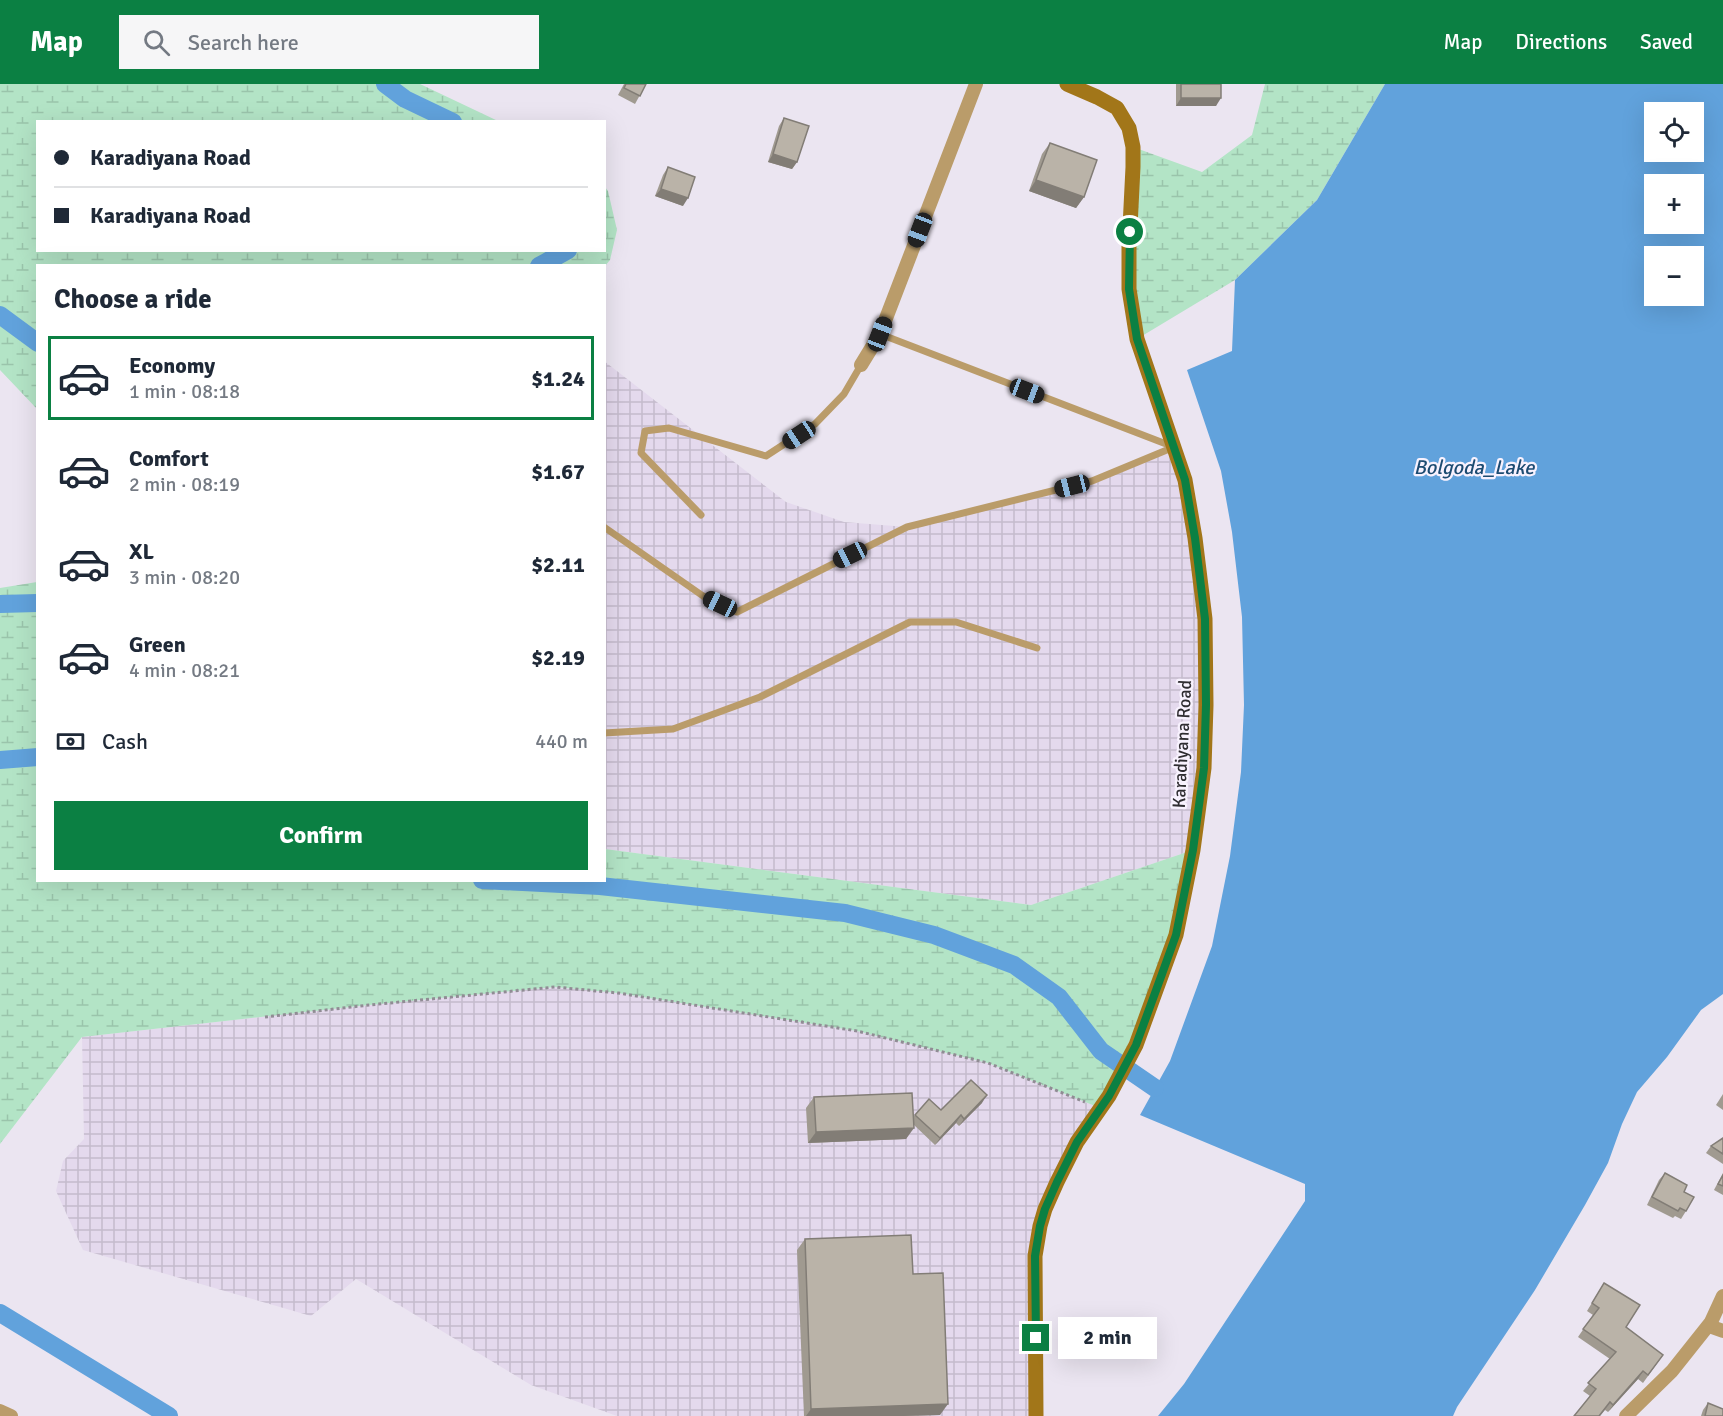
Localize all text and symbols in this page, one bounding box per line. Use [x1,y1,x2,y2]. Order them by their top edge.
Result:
search box [119,15,539,69]
text: Map [30,25,83,59]
icon: search [140,26,173,59]
text: Search here [188,29,299,56]
text: Map [1444,29,1482,55]
text: Directions [1515,29,1607,55]
text: Saved [1640,29,1693,55]
map controls [1644,102,1704,306]
button: locate [1644,102,1704,162]
text: Karadiyana Road [90,144,251,171]
button: + [1644,174,1704,234]
text: Karadiyana Road [90,202,251,229]
car [905,210,935,250]
route start [1116,218,1143,245]
button: − [1644,246,1704,306]
text: Choose a ride [54,283,212,316]
car [865,314,895,354]
icon: car [57,351,111,405]
text: Economy [129,352,215,379]
text: $1.24 [531,365,585,392]
car [1007,376,1047,406]
text: 1 min · 08:18 [129,379,240,404]
car [779,418,819,452]
icon: car [57,444,111,498]
text: Comfort [129,445,209,472]
water label: Bolgoda_Lake [1414,455,1535,480]
text: $1.67 [531,458,585,485]
text: 2 min · 08:19 [129,472,240,497]
car [1052,473,1092,499]
icon: car [57,537,111,591]
text: XL [129,538,154,565]
car [830,539,870,571]
text: $2.11 [531,551,585,578]
text: 3 min · 08:20 [129,565,240,590]
car [700,588,740,620]
icon: car [57,630,111,684]
text: Green [129,631,186,658]
text: $2.19 [531,644,585,671]
text: 4 min · 08:21 [129,658,240,683]
street label: Karadiyana Road [1168,679,1196,809]
icon: cash [54,725,87,758]
text: Cash [102,728,148,755]
text: 440 m [535,729,588,754]
button: Confirm [54,801,588,870]
callout: 2 min [1057,1317,1156,1359]
route end [1022,1324,1049,1351]
text: 2 min [1083,1325,1132,1350]

